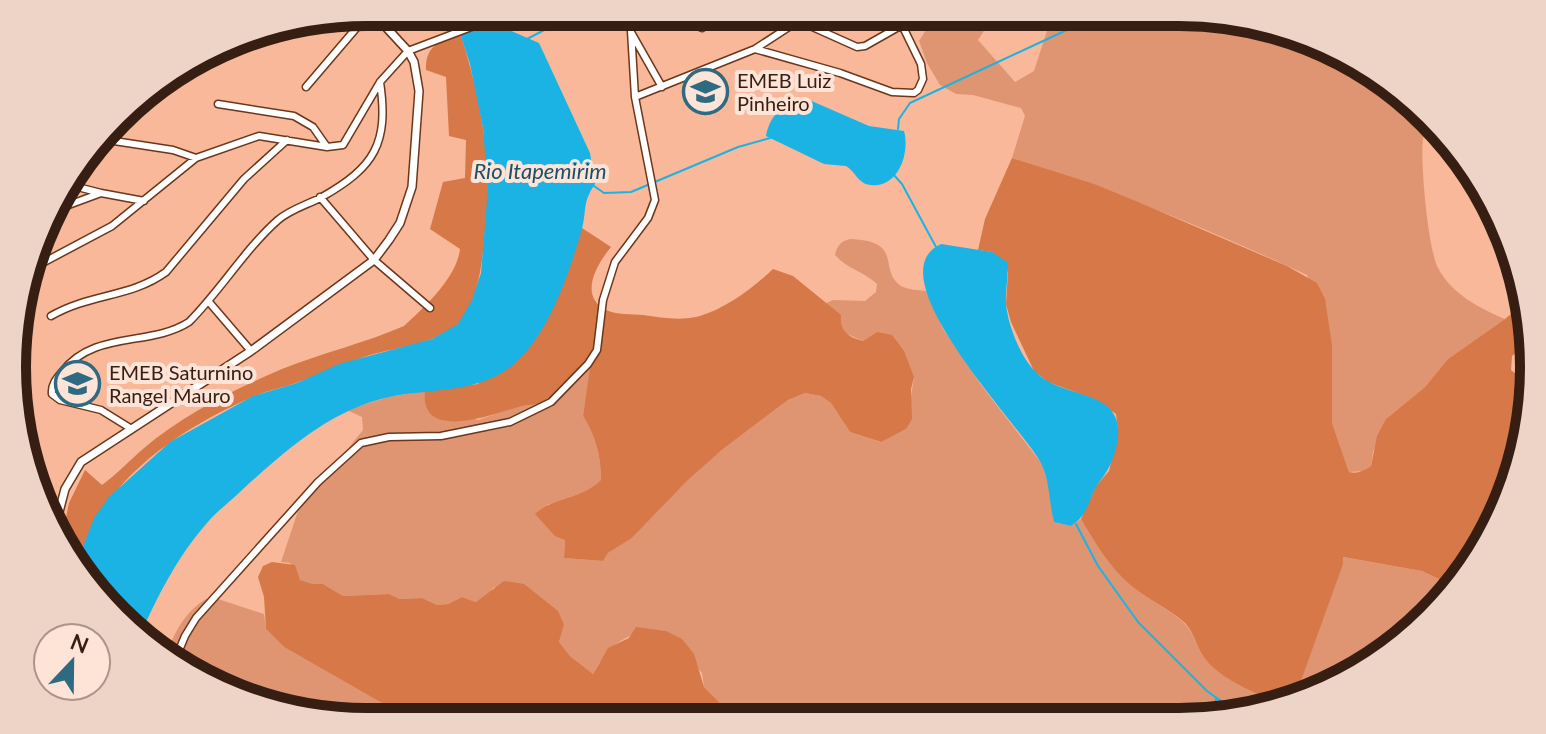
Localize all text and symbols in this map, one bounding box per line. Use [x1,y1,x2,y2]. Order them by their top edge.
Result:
school or university icon: EMEB Luiz Pinheiro [682,67,730,115]
place label: EMEB Luiz Pinheiro [737,68,831,115]
water label: Rio Itapemirim [473,157,607,184]
school or university icon: EMEB Saturnino Rangel Mauro [54,360,102,408]
place label: EMEB Saturnino Rangel Mauro [109,360,253,407]
north arrow [32,622,112,702]
text: N [67,627,93,659]

